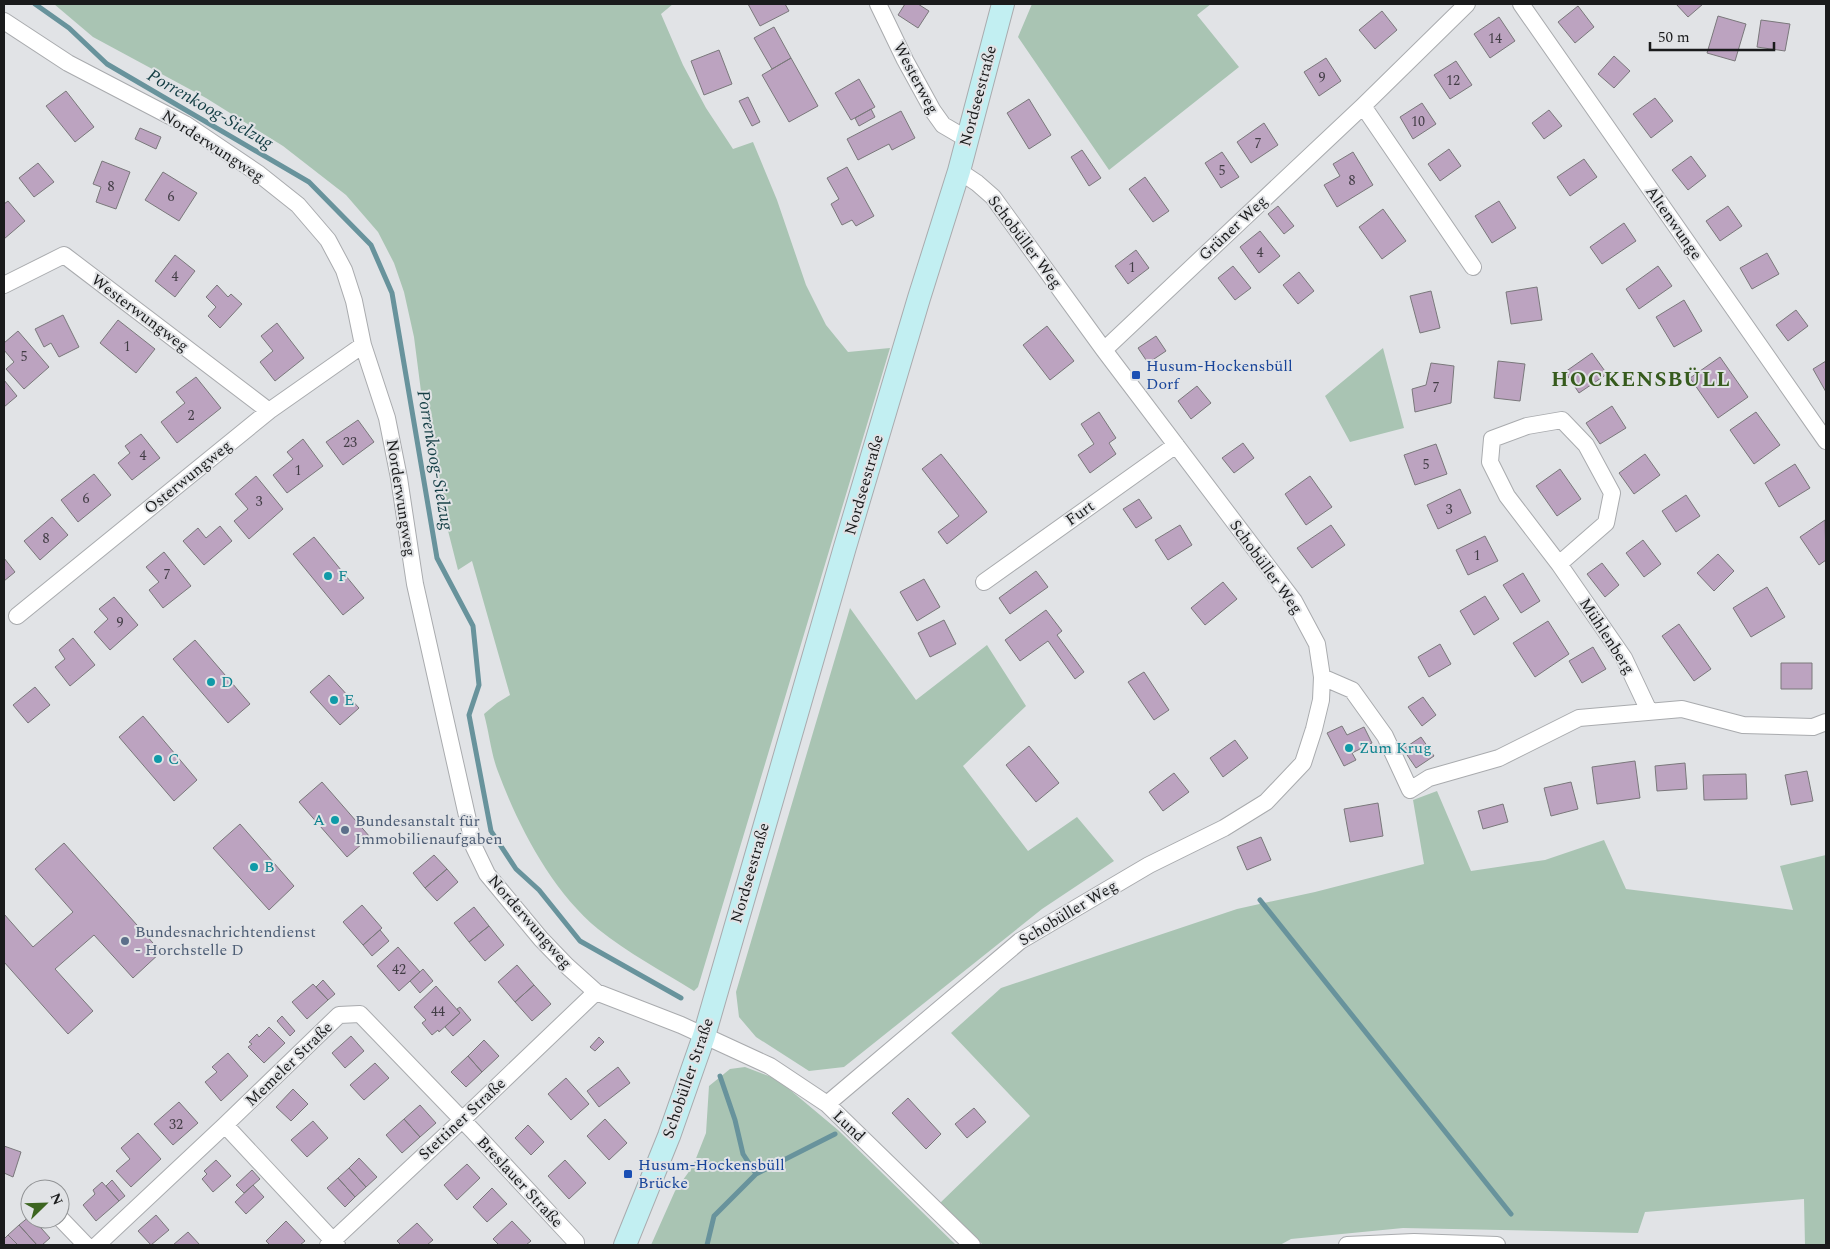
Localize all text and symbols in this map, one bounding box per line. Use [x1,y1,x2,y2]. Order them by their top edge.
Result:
scale bar [1650,20,1774,52]
text: 50 m [1658,26,1690,49]
house number: 14 [1488,28,1502,49]
street label: Westerweg [887,38,945,118]
street label: Nordseestraße [953,43,1003,149]
water label: Porrenkoog-Sielzug [142,62,279,157]
house number: 9 [1319,67,1326,88]
house number: 12 [1446,70,1460,91]
street label: Norderwungweg [157,104,269,188]
house number: 10 [1411,111,1425,132]
house number: 7 [1255,133,1262,154]
house number: 5 [1219,160,1226,181]
house number: 8 [1349,170,1356,191]
house number: 8 [108,176,115,197]
street label: Altenwunge [1640,181,1708,265]
house number: 6 [168,186,175,207]
street label: Schobüller Weg [982,190,1068,294]
street label: Grüner Weg [1193,190,1273,266]
house number: 4 [1257,242,1264,263]
house number: 1 [1129,257,1136,278]
house number: 4 [172,266,179,287]
street label: Westerwungweg [86,268,194,358]
house number: 1 [124,336,131,357]
house number: 5 [21,346,28,367]
place label: Husum-Hockensbüll Dorf [1146,354,1293,396]
district label: HOCKENSBÜLL [1551,364,1731,396]
marker: Husum-Hockensbüll Dorf [1130,369,1142,381]
house number: 7 [1433,377,1440,398]
water label: Porrenkoog-Sielzug [409,388,461,533]
house number: 2 [188,405,195,426]
house number: 23 [343,432,357,453]
street label: Nordseestraße [838,432,890,538]
street label: Osterwungweg [139,434,237,520]
street label: Norderwungweg [380,438,422,558]
house number: 4 [140,445,147,466]
house number: 5 [1423,454,1430,475]
house number: 1 [295,460,302,481]
house number: 6 [83,488,90,509]
house number: 3 [256,491,263,512]
street label: Furt [1061,494,1100,532]
house number: 3 [1446,499,1453,520]
street label: Schobüller Weg [1223,515,1309,619]
house number: 8 [43,528,50,549]
house number: 1 [1474,545,1481,566]
house number: 7 [164,564,171,585]
place label: F [338,564,348,588]
marker: F [322,570,334,582]
street label: Mühlenberg [1573,593,1641,679]
house number: 9 [117,612,124,633]
place label: D [221,670,233,694]
marker: D [205,676,217,688]
place label: E [344,688,354,712]
marker: E [328,694,340,706]
place label: Zum Krug [1359,736,1432,760]
marker: Zum Krug [1343,742,1355,754]
place label: C [168,747,180,771]
marker: C [152,753,164,765]
place label: A [313,808,325,832]
place label: Bundesanstalt für Immobilienaufgaben [355,809,503,851]
marker: A [329,814,341,826]
street label: Nordseestraße [724,820,776,926]
marker: Bundesanstalt für Immobilienaufgaben [339,824,351,836]
place label: B [264,855,275,879]
marker: B [248,861,260,873]
street label: Norderwungweg [482,869,578,975]
street label: Schobüller Weg [1014,874,1122,952]
place label: Bundesnachrichtendienst - Horchstelle D [135,920,316,962]
marker: Bundesnachrichtendienst - Horchstelle D [119,935,131,947]
house number: 42 [392,959,406,980]
house number: 44 [431,1001,445,1022]
street label: Schobüller Straße [656,1015,720,1141]
street label: Memeler Straße [240,1016,338,1112]
street label: Stettiner Straße [413,1072,511,1166]
street label: Lund [827,1104,871,1148]
house number: 32 [169,1114,183,1135]
street label: Breslauer Straße [471,1131,569,1233]
place label: Husum-Hockensbüll Brücke [638,1153,785,1195]
marker: Husum-Hockensbüll Brücke [622,1168,634,1180]
north arrow [20,1179,70,1229]
text: N [45,1190,68,1208]

